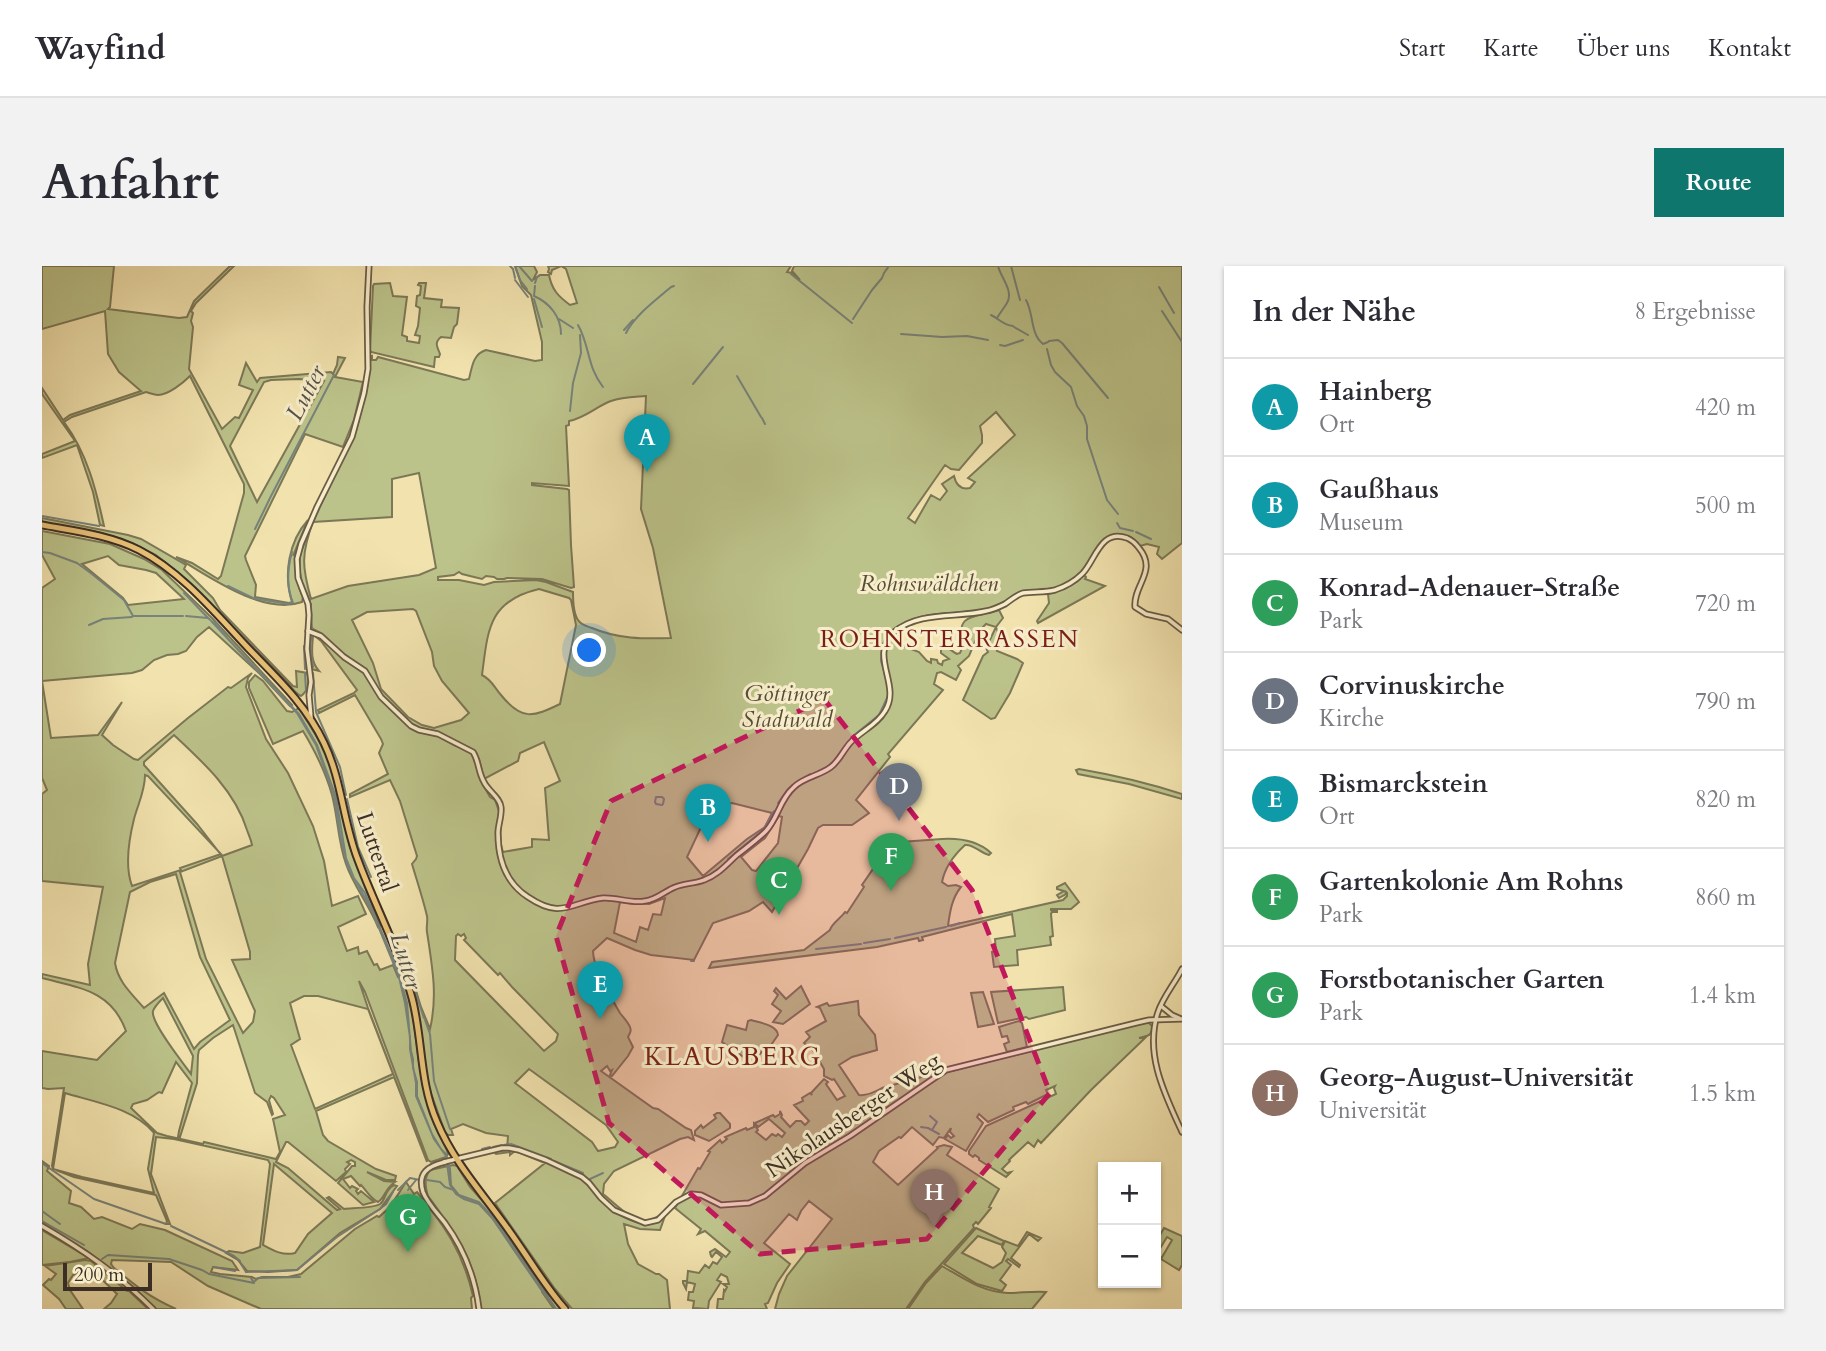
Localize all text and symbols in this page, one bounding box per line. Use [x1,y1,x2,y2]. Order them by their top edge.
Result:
text: Wayfind [35,26,166,71]
text: Start [1399,32,1445,65]
text: Karte [1483,32,1539,65]
text: Über uns [1577,32,1670,65]
text: Kontakt [1708,32,1791,65]
button: Route [1654,148,1784,217]
text: Anfahrt [42,149,219,216]
text: In der Nähe [1252,291,1416,332]
text: 8 Ergebnisse [1634,296,1756,327]
water label: Lutter [278,359,334,426]
text: Hainberg [1319,374,1431,409]
text: A [1266,392,1284,423]
text: 420 m [1695,392,1756,423]
text: Ort [1319,409,1355,440]
pin: A [624,414,670,472]
text: Gaußhaus [1319,472,1439,507]
text: B [1267,490,1283,521]
text: 500 m [1695,490,1756,521]
text: Museum [1319,507,1404,538]
park label: Rohnswäldchen [860,568,999,599]
text: Konrad-Adenauer-Straße [1319,570,1620,605]
text: C [1266,588,1284,619]
text: 720 m [1695,588,1756,619]
text: Park [1319,605,1363,636]
district label: ROHNSTERRASSEN [820,623,1080,656]
your location [572,633,606,667]
text: Corvinuskirche [1319,668,1505,703]
park label: Göttinger Stadtwald [742,678,833,735]
text: D [1265,686,1285,717]
text: 790 m [1695,686,1756,717]
text: Kirche [1319,703,1385,734]
pin: D [876,763,922,821]
text: Bismarckstein [1319,766,1488,801]
pin: B [685,784,731,842]
text: E [1268,784,1282,815]
text: 820 m [1695,784,1756,815]
text: Ort [1319,801,1355,832]
street label: Luttertal [349,808,405,896]
pin: F [868,833,914,891]
pin: C [756,857,802,915]
text: Gartenkolonie Am Rohns [1319,864,1623,899]
text: F [1268,882,1282,913]
text: 860 m [1695,882,1756,913]
text: Park [1319,899,1363,930]
water label: Lutter [382,928,431,995]
pin: E [577,961,623,1019]
text: Forstbotanischer Garten [1319,962,1604,997]
text: G [1266,980,1284,1011]
text: 1.4 km [1689,980,1756,1011]
text: Park [1319,997,1363,1028]
district label: KLAUSBERG [644,1039,822,1074]
street label: Nikolausberger Weg [759,1045,947,1185]
text: Georg-August-Universität [1319,1060,1633,1095]
text: H [1265,1078,1285,1109]
text: 1.5 km [1689,1078,1756,1109]
text: Universität [1319,1095,1427,1126]
map controls [1098,1162,1161,1288]
button: + [1098,1162,1161,1225]
pin: H [911,1169,957,1227]
pin: G [385,1194,431,1252]
button: − [1098,1225,1161,1288]
scale bar [63,1260,152,1292]
text: 200 m [74,1262,124,1288]

